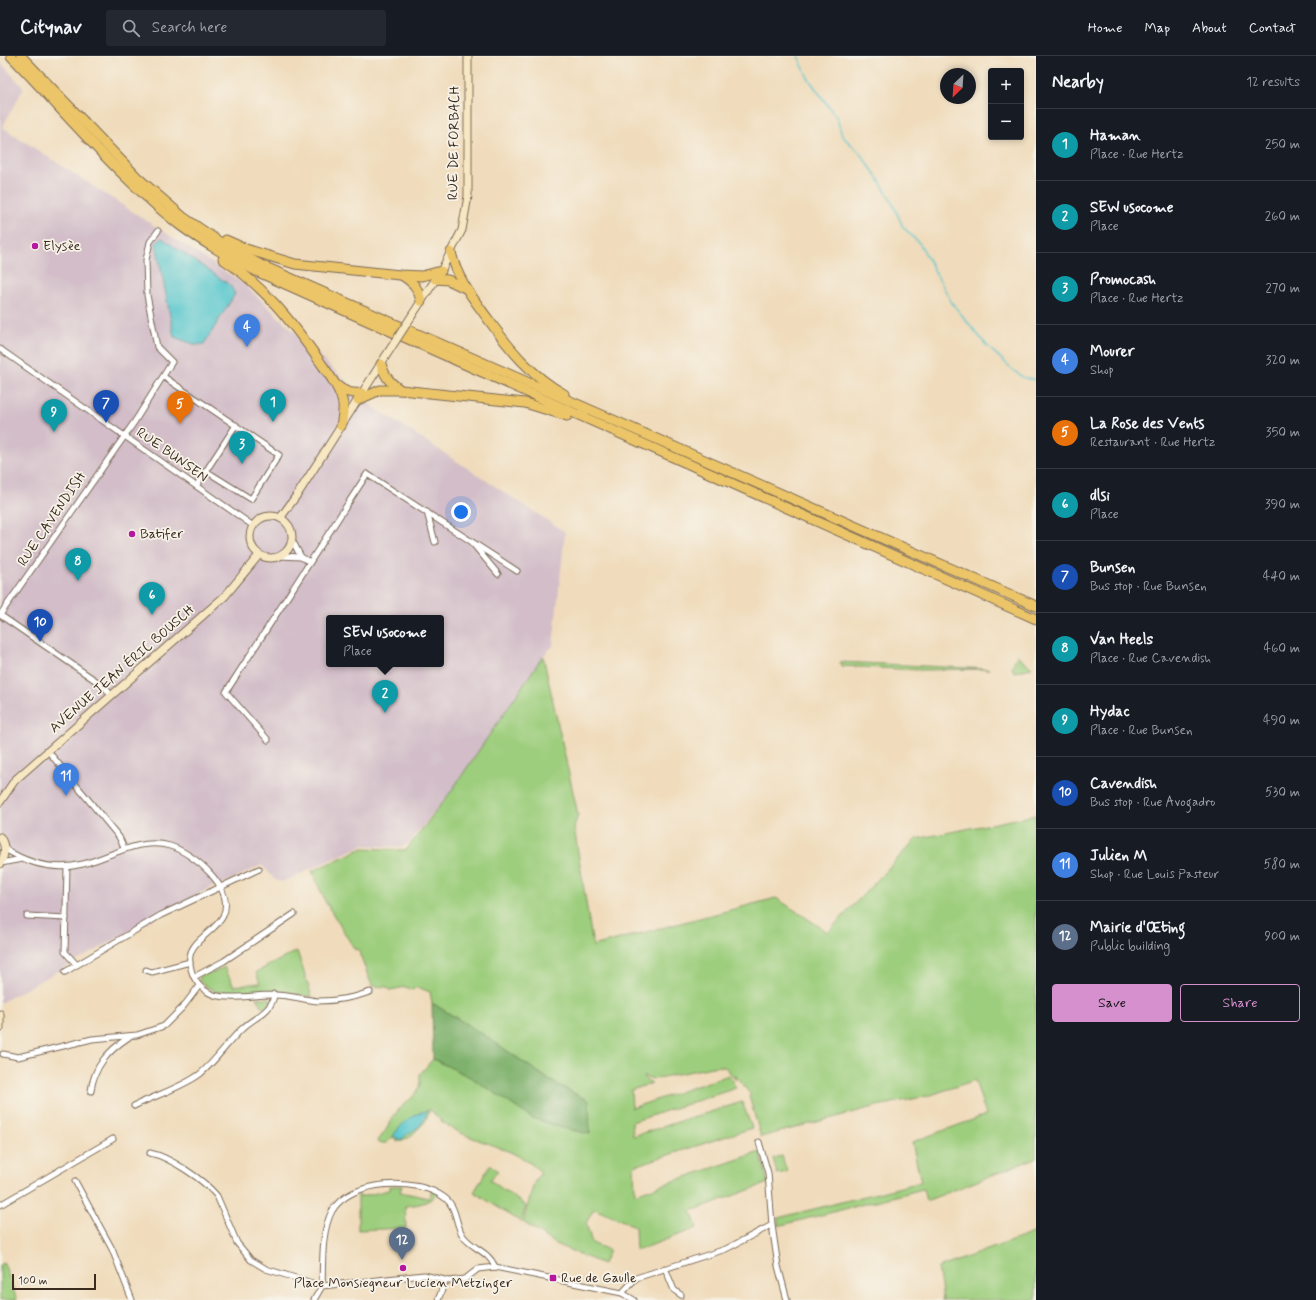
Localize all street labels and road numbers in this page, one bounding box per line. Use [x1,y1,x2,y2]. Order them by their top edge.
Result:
street label: RUE DE FORBACH [444,86,464,200]
street label: RUE BUNSEN [133,424,211,486]
street label: RUE CAVENDISH [14,468,90,570]
street label: AVENUE JEAN ÉRIC BOUSCH [46,601,198,737]

